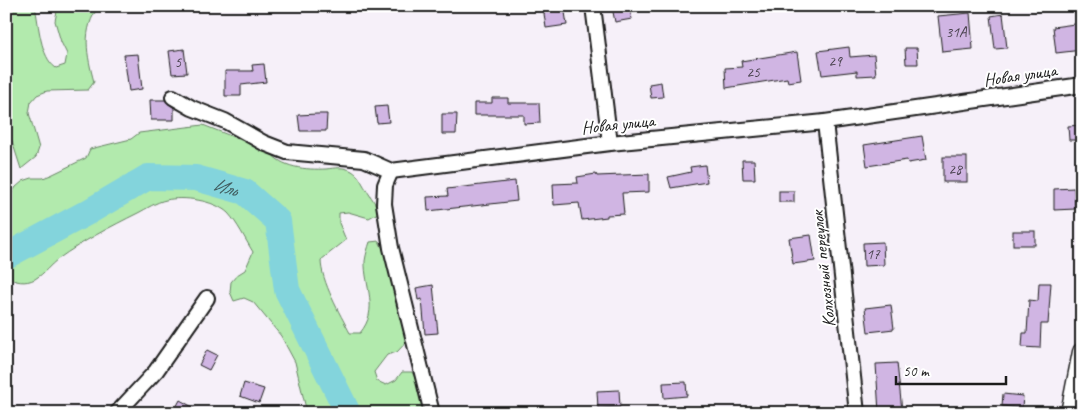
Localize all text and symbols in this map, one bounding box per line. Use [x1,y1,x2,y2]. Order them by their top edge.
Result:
house number: 31А [945,23,968,42]
house number: 29 [828,52,843,71]
house number: 5 [175,53,183,72]
street label: Новая улица [982,59,1060,91]
house number: 25 [746,63,761,82]
street label: Новая улица [580,109,657,139]
house number: 28 [948,160,963,179]
water label: Иль [210,173,243,203]
street label: Колхозный переулок [806,207,840,328]
house number: 17 [866,245,881,264]
scale bar [896,354,1006,386]
text: 50 m [903,362,930,381]

